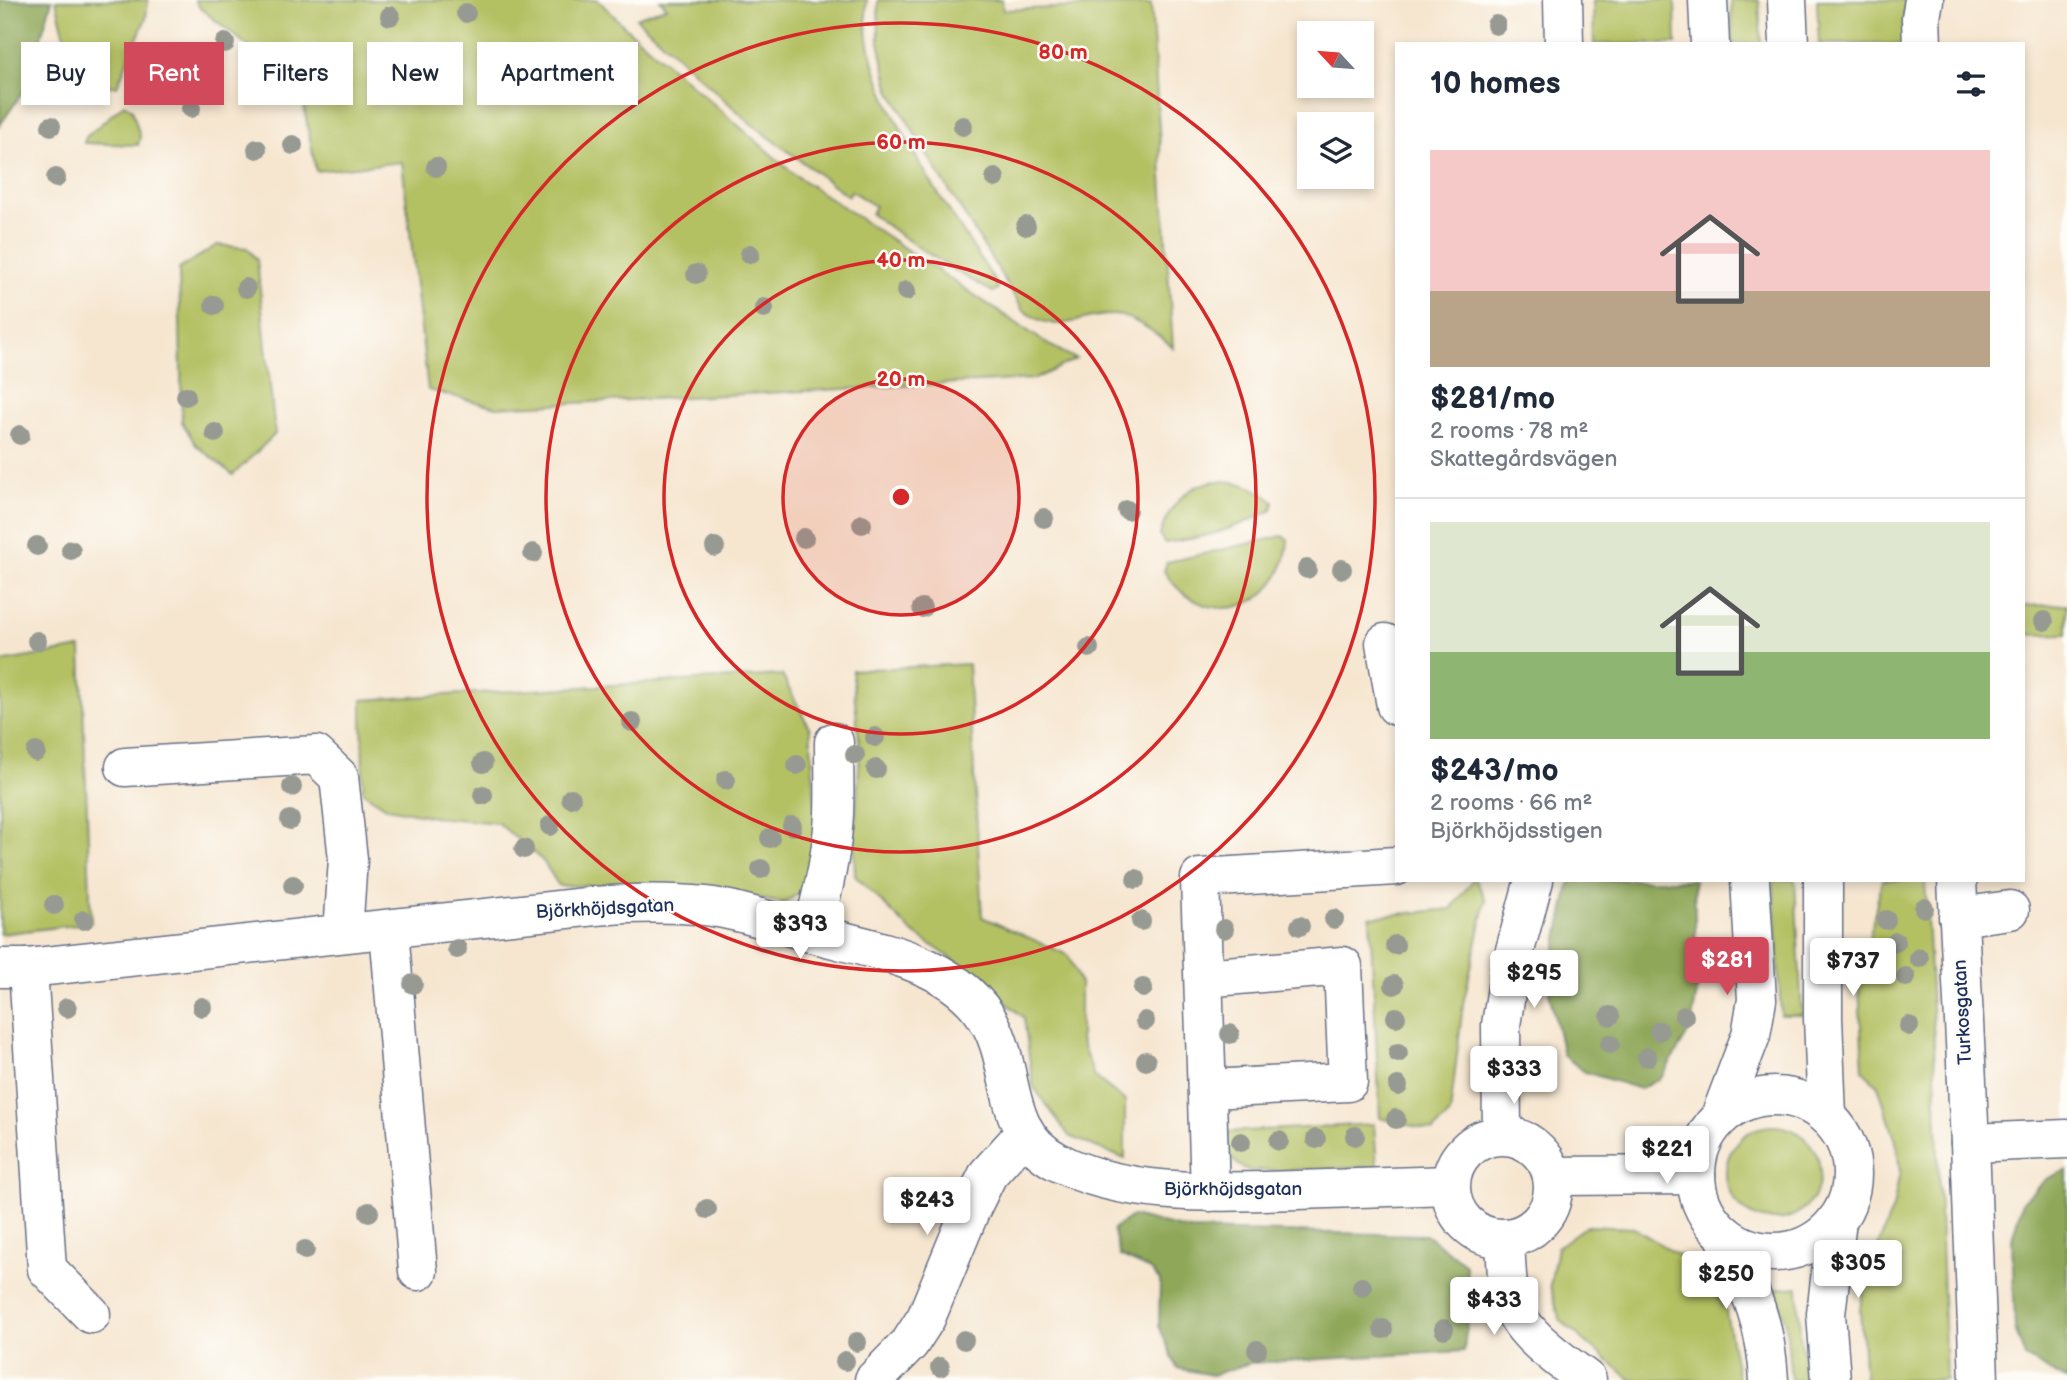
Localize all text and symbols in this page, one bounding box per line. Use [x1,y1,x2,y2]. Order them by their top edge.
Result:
north arrow [1297,21,1374,98]
map controls [1297,21,1374,189]
text: 80 m [1038,40,1088,65]
chip: Buy [21,42,110,105]
chip: Rent [124,42,224,105]
chip: Filters [238,42,353,105]
chip: New [367,42,463,105]
chip: Apartment [477,42,638,105]
icon: filters [1952,65,1990,103]
text: 10 homes [1430,66,1561,102]
button: layers [1297,112,1374,189]
text: 60 m [876,130,926,155]
icon: home [1647,196,1773,322]
text: 40 m [876,248,926,273]
text: 20 m [877,367,925,392]
text: $281/mo [1430,381,1555,417]
text: 2 rooms · 78 m² [1430,417,1588,445]
text: Skattegårdsvägen [1430,445,1617,473]
centre of rings [889,485,913,509]
icon: home [1647,568,1773,694]
text: $243/mo [1430,753,1559,789]
text: 2 rooms · 66 m² [1430,789,1592,817]
text: Björkhöjdsstigen [1430,817,1603,845]
street label: Björkhöjdsgatan [535,894,675,924]
pin: $393 [759,902,841,961]
text: $393 [772,910,828,938]
pin: $281 [1686,937,1768,997]
pin: $737 [1812,939,1894,998]
text: $281 [1701,946,1753,974]
text: $737 [1826,947,1880,975]
pin: $295 [1493,950,1575,1010]
text: $295 [1506,959,1562,987]
street label: Turkosgatan [1949,959,1977,1065]
pin: $333 [1473,1046,1555,1106]
text: $333 [1486,1055,1542,1083]
pin: $221 [1626,1126,1708,1186]
text: $221 [1641,1135,1693,1163]
pin: $243 [886,1178,968,1237]
street label: Björkhöjdsgatan [1164,1178,1302,1201]
text: $243 [899,1186,955,1214]
pin: $305 [1817,1240,1899,1300]
text: $305 [1830,1249,1886,1277]
pin: $250 [1685,1252,1767,1311]
text: $250 [1698,1260,1754,1288]
pin: $433 [1453,1278,1535,1337]
text: $433 [1466,1286,1522,1314]

